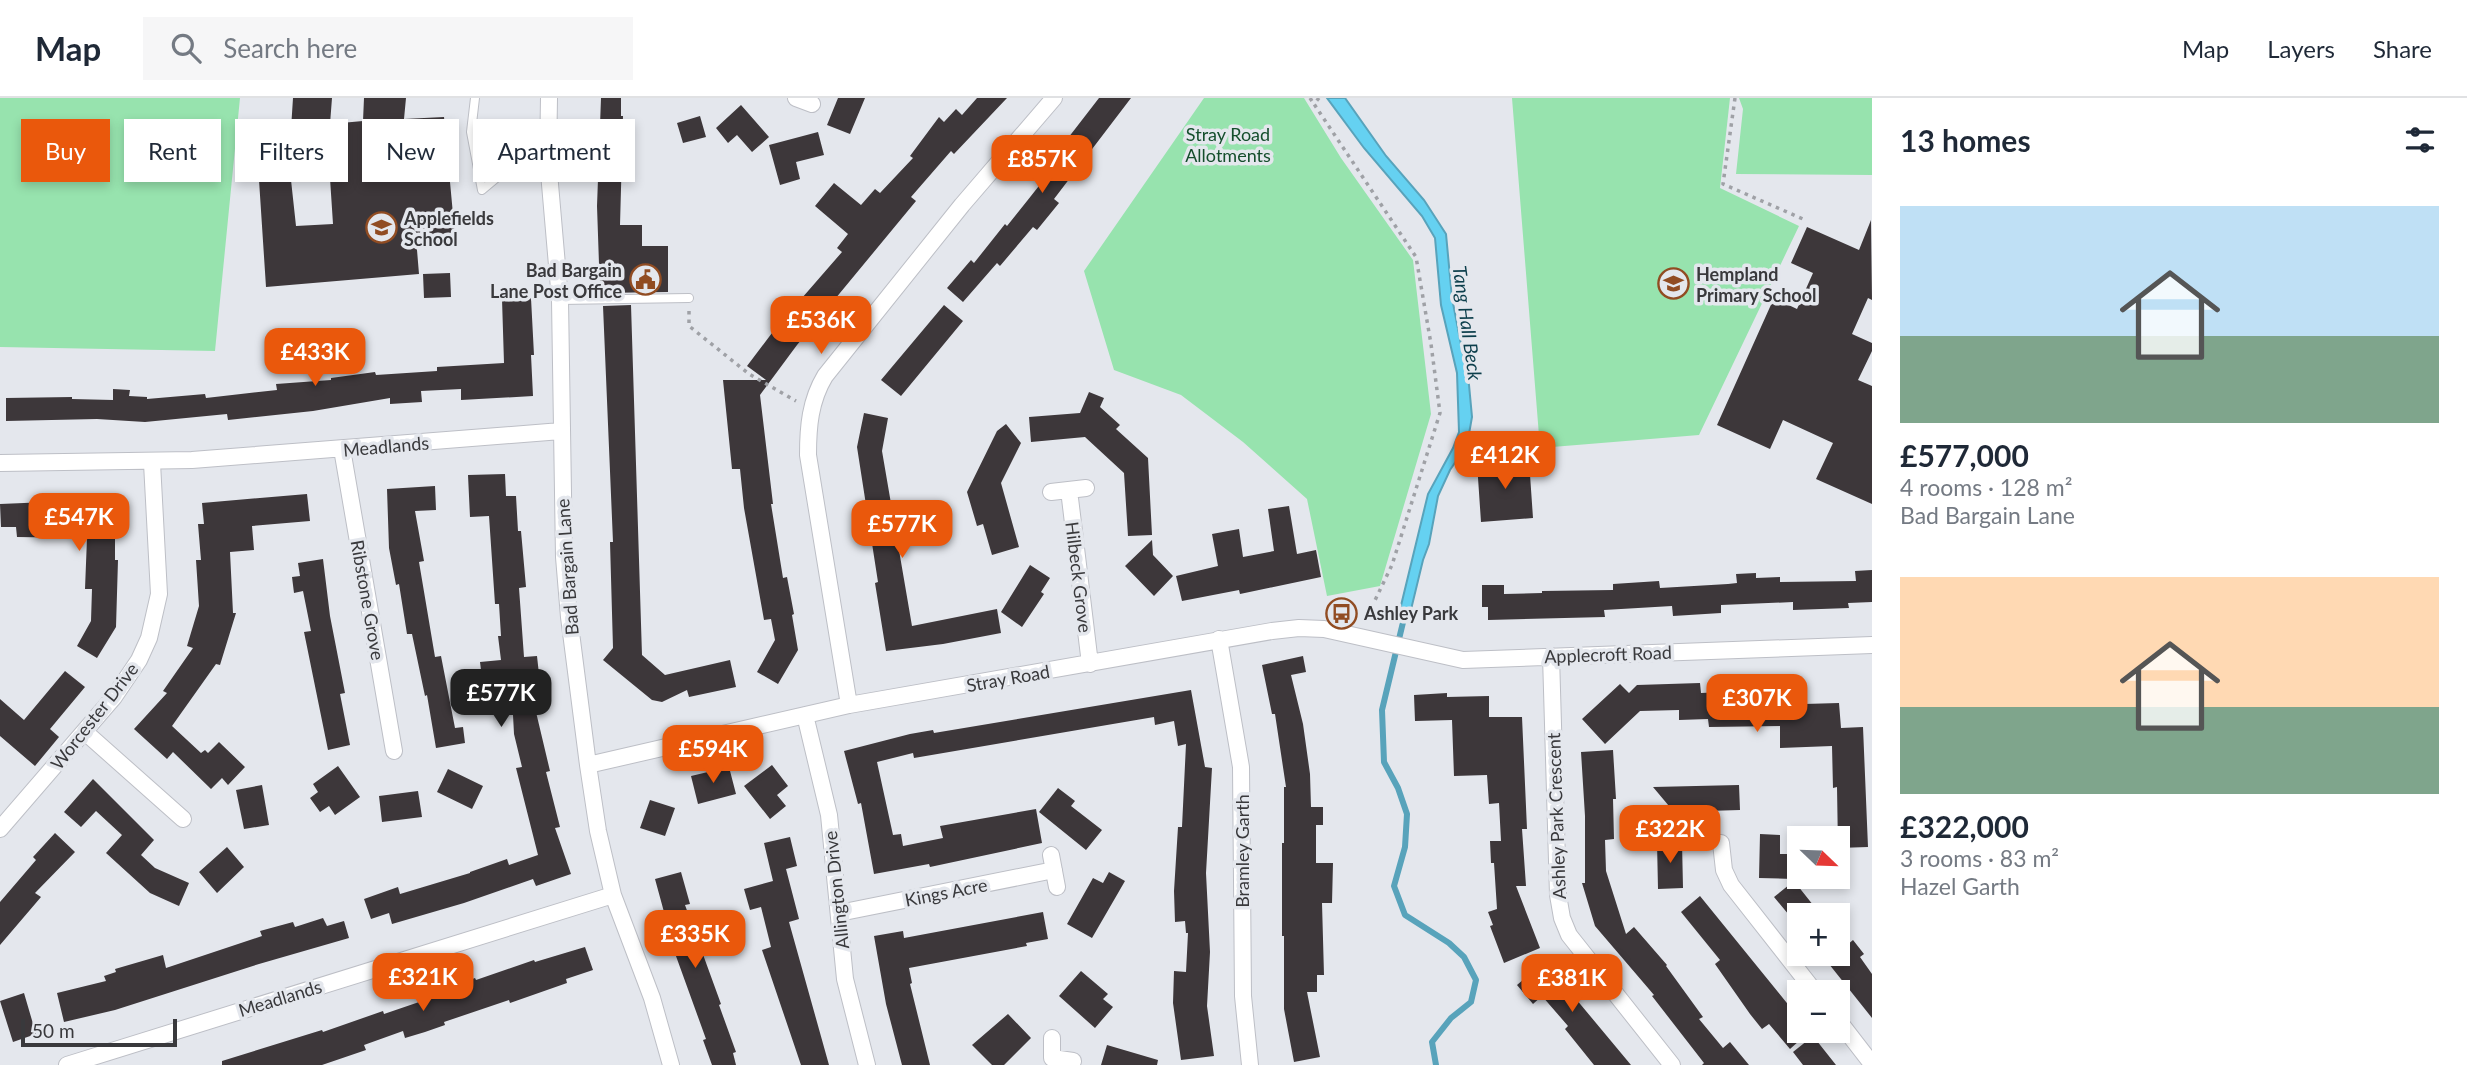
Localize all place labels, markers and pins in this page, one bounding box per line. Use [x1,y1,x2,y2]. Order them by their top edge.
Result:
pin: £857K [993,136,1091,195]
place label: Applefields School [403,207,494,250]
school or university icon: Applefields School [364,211,398,245]
place label: Bad Bargain Lane Post Office [490,259,622,302]
public building icon: Bad Bargain Lane Post Office [628,263,662,297]
place label: Hempland Primary School [1696,263,1816,306]
school or university icon: Hempland Primary School [1656,267,1690,301]
pin: £536K [772,296,870,356]
pin: £433K [266,328,364,388]
pin: £412K [1456,432,1554,491]
pin: £547K [30,494,128,553]
pin: £577K [853,500,951,560]
bus stop icon: Ashley Park [1324,596,1358,630]
place label: Ashley Park [1363,602,1459,624]
pin: £577K [452,670,550,729]
pin: £307K [1708,674,1806,734]
pin: £594K [664,726,762,785]
pin: £322K [1621,806,1719,865]
pin: £335K [646,910,744,970]
pin: £321K [374,954,472,1013]
pin: £381K [1523,954,1621,1014]

